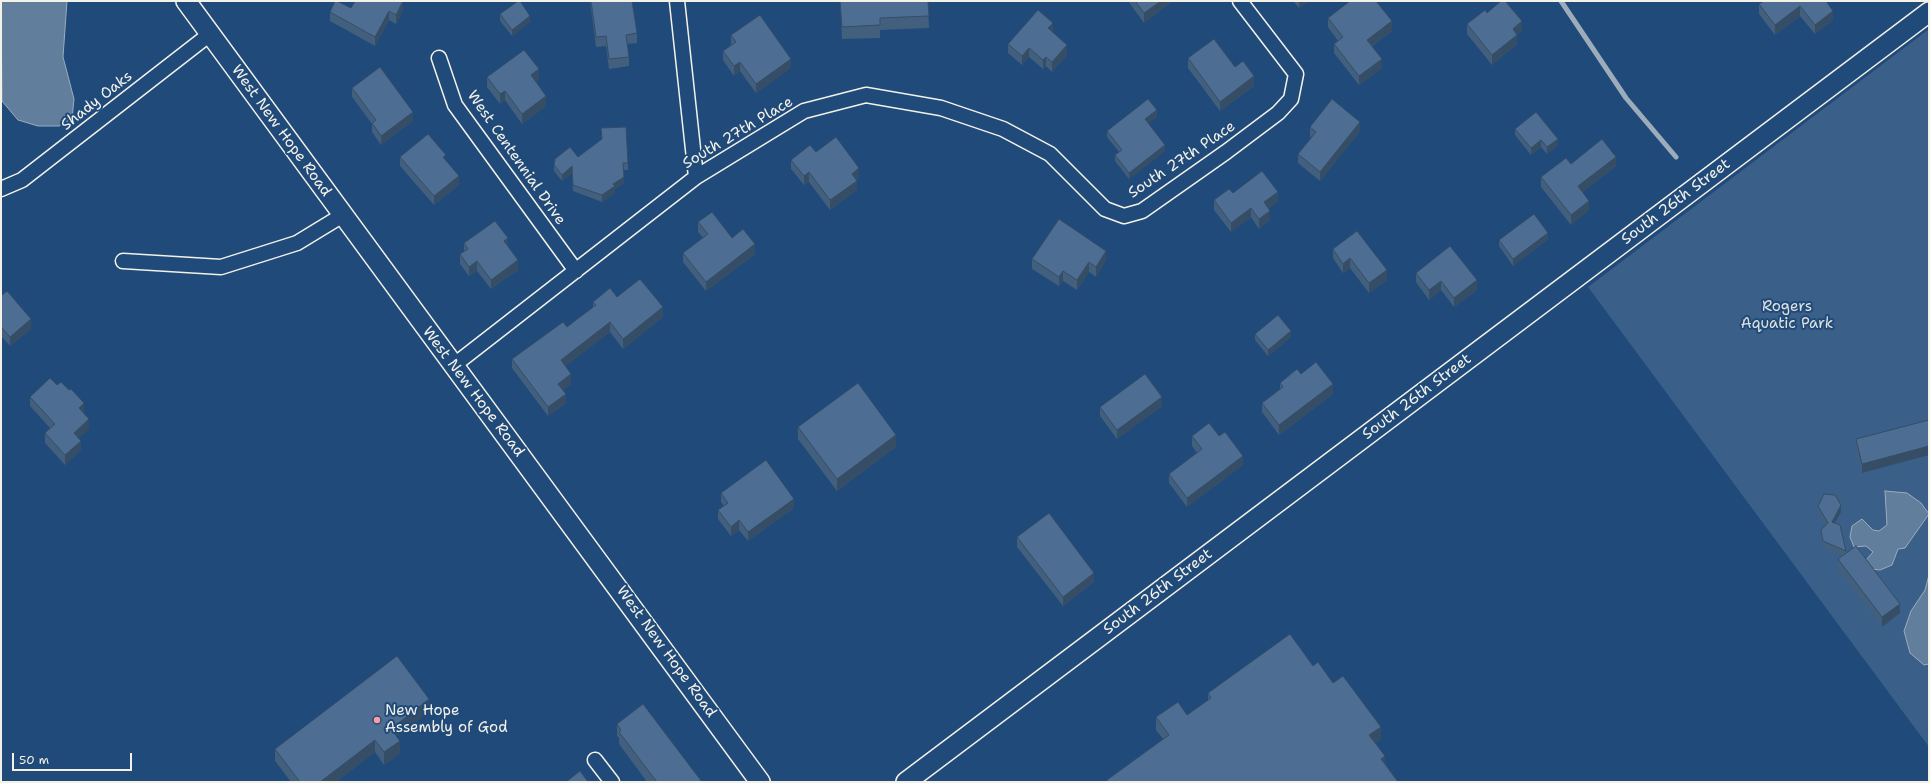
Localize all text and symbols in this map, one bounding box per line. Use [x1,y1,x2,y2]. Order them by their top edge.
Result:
street label: West New Hope Road [227,62,335,200]
street label: Shady Oaks [58,68,136,134]
street label: West Centennial Drive [463,87,569,229]
street label: South 27th Place [680,93,796,173]
street label: South 27th Place [1125,117,1239,203]
street label: South 26th Street [1618,155,1734,249]
park label: Rogers Aquatic Park [1741,298,1833,333]
street label: West New Hope Road [418,323,528,461]
street label: South 26th Street [1359,350,1475,444]
street label: South 26th Street [1100,545,1216,639]
street label: West New Hope Road [612,583,720,721]
place label: New Hope Assembly of God [385,702,508,737]
marker: New Hope Assembly of God [372,715,382,725]
scale bar [14,745,134,771]
text: 50 m [19,752,49,768]

